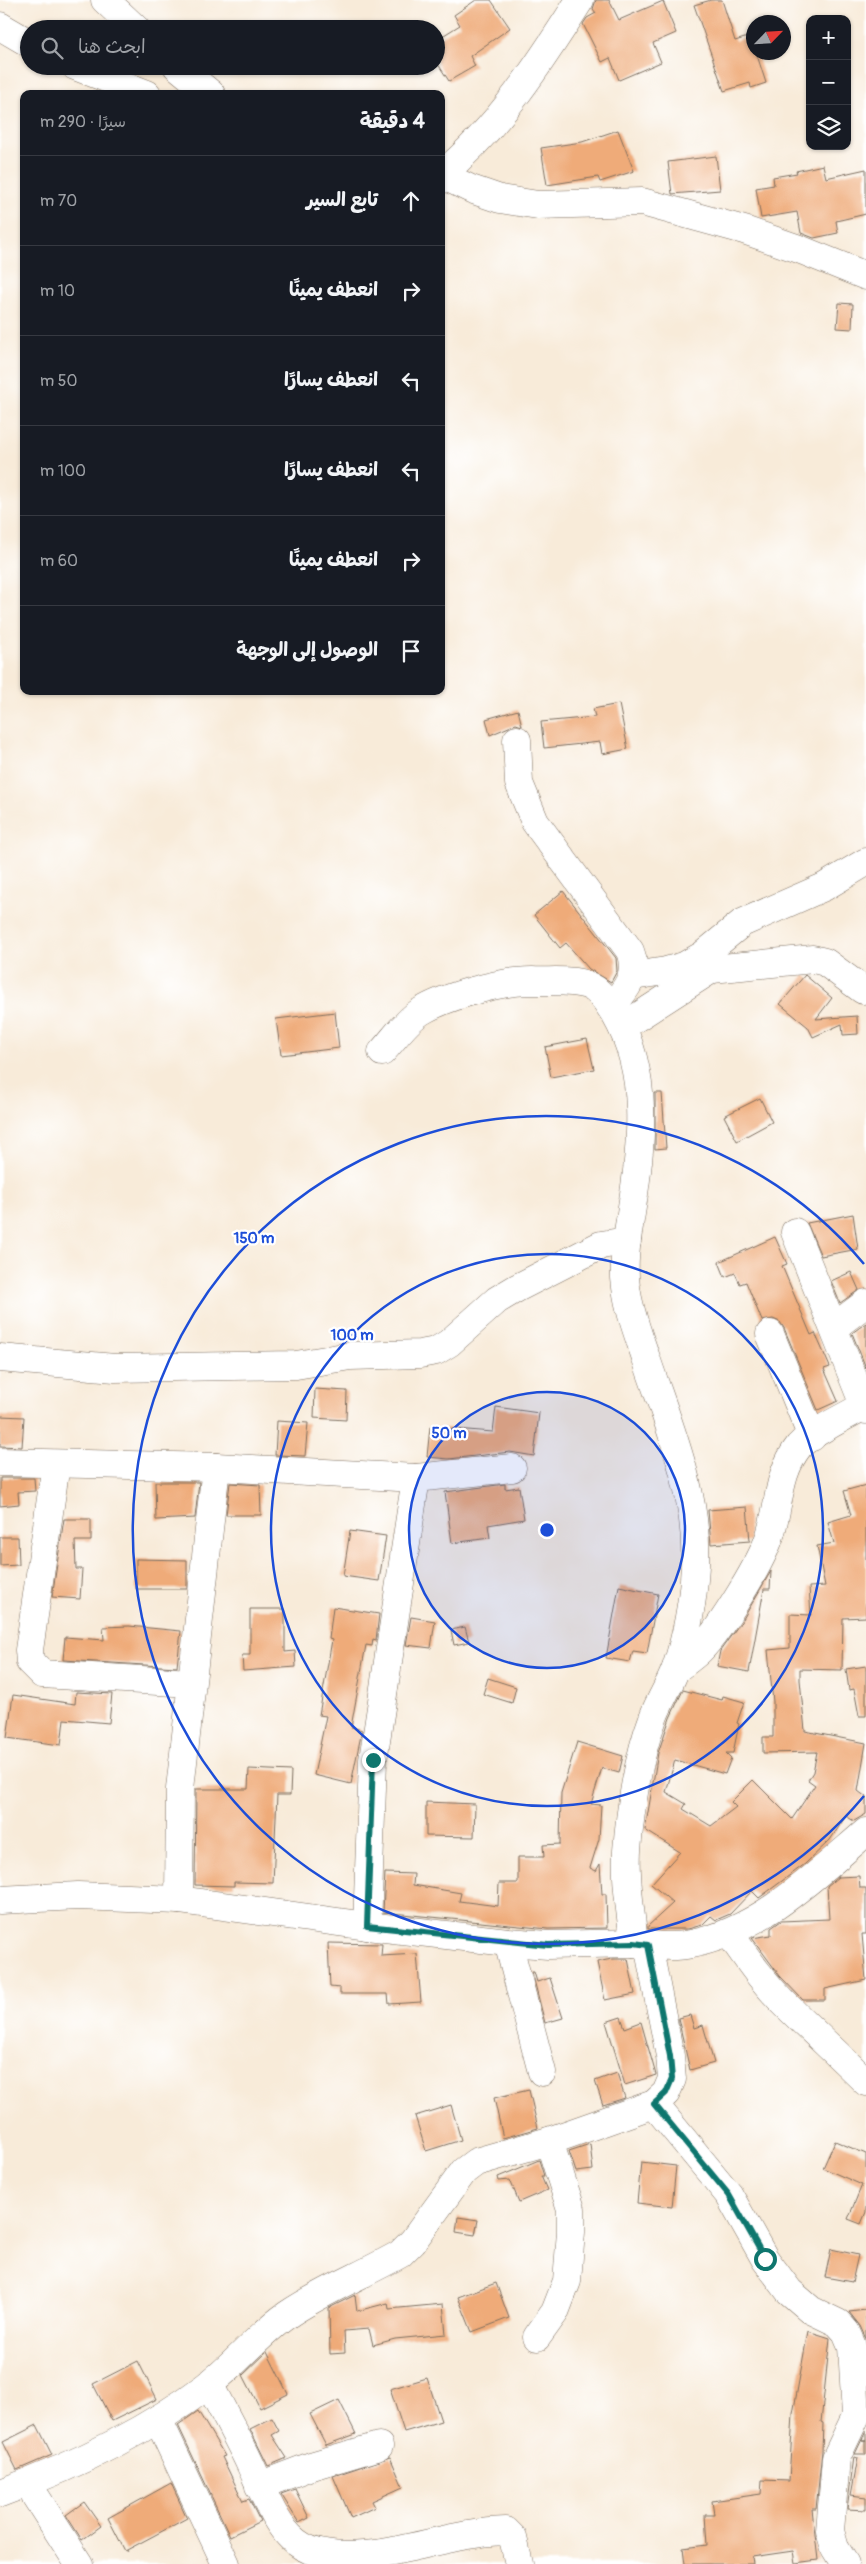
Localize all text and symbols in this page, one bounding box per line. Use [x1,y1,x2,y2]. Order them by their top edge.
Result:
north arrow [746,15,791,60]
map controls [806,15,851,150]
button: + [806,15,851,60]
search box [20,20,445,75]
icon: search [38,34,66,62]
text: ابحث هنا [78,35,146,59]
button: − [806,60,851,105]
button: layers [806,105,851,150]
text: 4 دقيقة [360,108,425,135]
text: سيرًا · 290 m [40,112,126,132]
icon: ahead [397,187,425,215]
text: تابع السير [306,188,378,212]
text: 70 m [40,191,77,211]
icon: right [397,277,425,305]
text: انعطف يمينًا [289,278,378,302]
text: 10 m [40,281,75,301]
icon: left [397,367,425,395]
text: انعطف يسارًا [284,368,378,392]
text: 50 m [40,371,77,391]
icon: left [397,457,425,485]
text: انعطف يسارًا [284,458,378,482]
text: 100 m [40,461,86,481]
icon: right [397,547,425,575]
text: انعطف يمينًا [289,548,378,572]
text: 60 m [40,551,78,571]
icon: arrive [397,637,425,665]
text: الوصول إلى الوجهة [236,638,378,662]
text: 150 m [234,1229,274,1248]
text: 100 m [331,1326,373,1345]
text: 50 m [432,1424,466,1443]
centre of rings [538,1521,556,1539]
route end [362,1749,385,1772]
route start [754,2248,777,2271]

